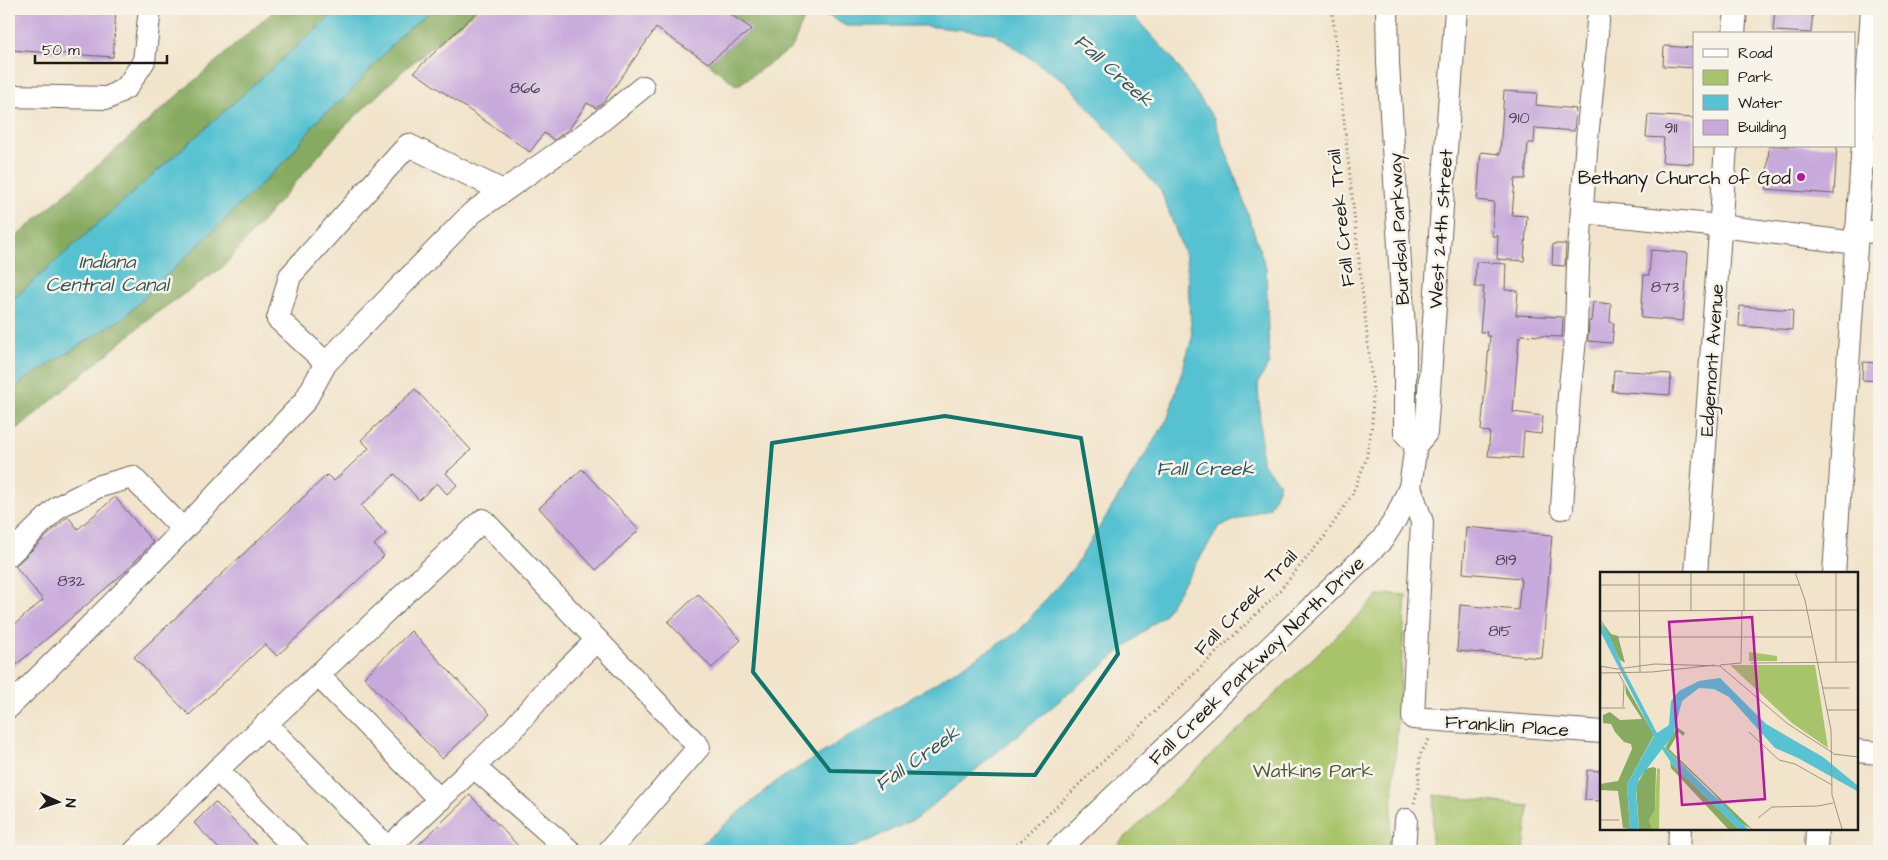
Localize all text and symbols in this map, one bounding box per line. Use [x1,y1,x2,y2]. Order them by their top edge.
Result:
water label: Fall Creek [1068,28,1159,114]
scale bar [35,32,168,64]
legend [1693,32,1856,148]
text: 50 m [42,40,80,61]
text: Road [1738,43,1773,64]
text: Park [1738,67,1773,88]
house number: 866 [510,77,540,99]
text: Water [1738,93,1782,114]
house number: 910 [1508,107,1530,129]
house number: 911 [1664,117,1678,139]
text: Building [1738,117,1786,139]
street label: Fall Creek Trail [1321,148,1362,288]
street label: West 24th Street [1422,148,1461,310]
street label: Burdsal Parkway [1382,151,1418,306]
place label: Bethany Church of God [1578,165,1791,193]
marker: Bethany Church of God [1795,171,1807,183]
water label: Indiana Central Canal [45,248,171,299]
house number: 873 [1651,276,1679,298]
street label: Edgemont Avenue [1694,283,1732,437]
water label: Fall Creek [1156,455,1254,483]
street label: Fall Creek Trail [1188,544,1304,662]
house number: 819 [1495,549,1517,571]
street label: Fall Creek Parkway North Drive [1143,550,1372,773]
house number: 832 [57,570,85,592]
inset map [1600,572,1858,830]
house number: 815 [1488,620,1513,642]
street label: Franklin Place [1444,709,1570,744]
water label: Fall Creek [870,719,966,798]
park label: Watkins Park [1253,758,1373,785]
north arrow [32,778,82,828]
text: N [60,798,80,808]

